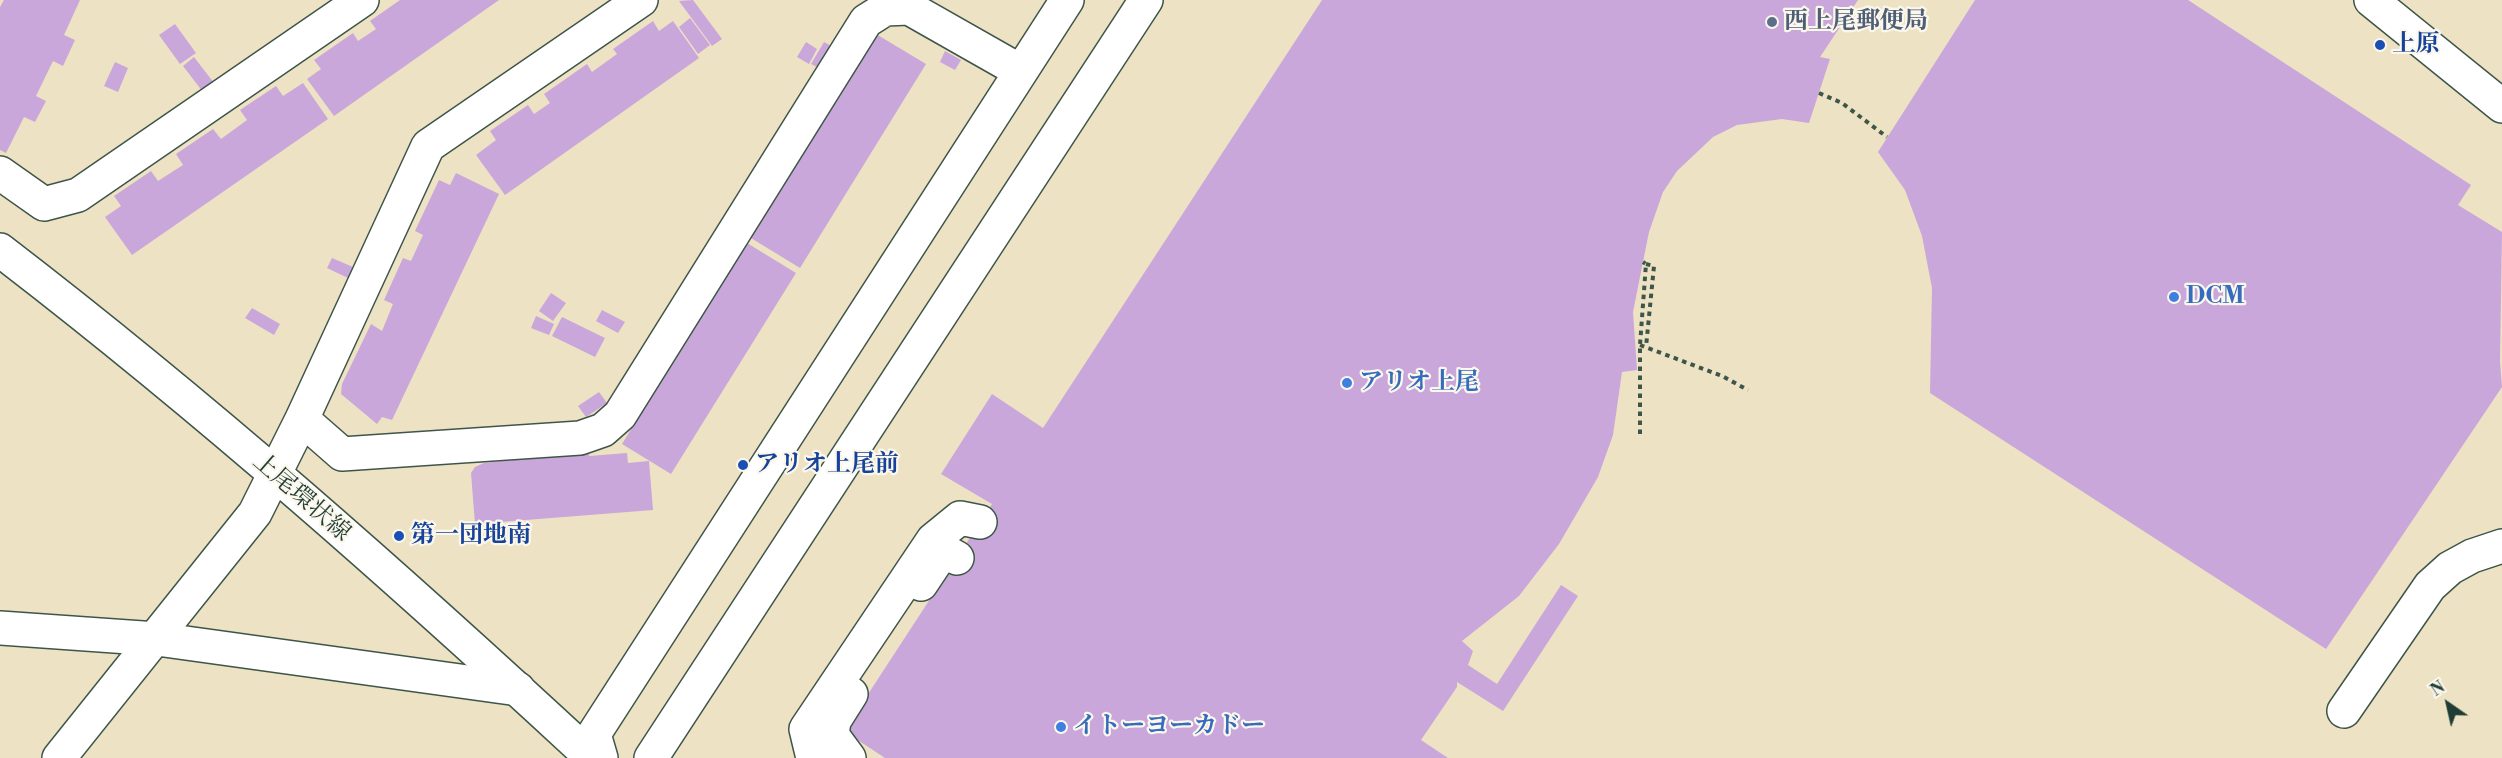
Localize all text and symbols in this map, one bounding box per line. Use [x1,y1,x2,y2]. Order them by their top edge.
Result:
place label: 西上尾郵便局 [1784,8,1928,36]
marker: 西上尾郵便局 [1765,15,1779,29]
place label: 上原 [2392,31,2440,59]
marker: 上原 [2373,38,2387,52]
place label: DCM [2186,283,2244,311]
marker: DCM [2167,290,2181,304]
place label: アリオ上尾 [1359,369,1479,397]
marker: アリオ上尾 [1340,376,1354,390]
street label: 上尾環状線 [246,448,356,548]
place label: アリオ上尾前 [755,451,899,479]
marker: アリオ上尾前 [736,458,750,472]
place label: 第一団地南 [411,522,531,550]
marker: 第一団地南 [392,529,406,543]
north arrow [2418,674,2478,734]
text: N [2427,677,2449,701]
place label: イトーヨーカドー [1073,713,1265,741]
marker: イトーヨーカドー [1054,720,1068,734]

